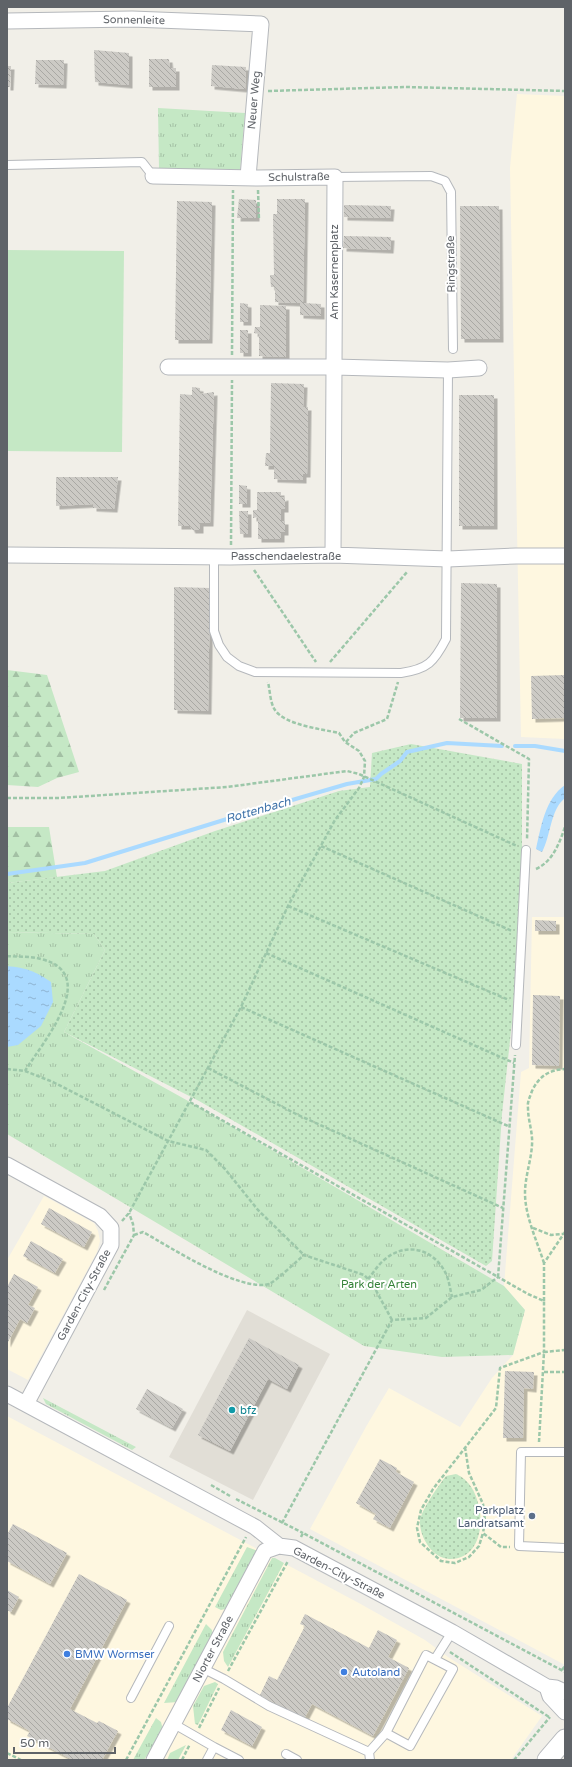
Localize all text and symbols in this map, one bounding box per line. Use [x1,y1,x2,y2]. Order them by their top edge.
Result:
street label: Sonnenleite [103,13,165,27]
street label: Neuer Weg [245,70,263,130]
street label: Schulstraße [268,170,330,184]
street label: Am Kasernenplatz [328,224,341,320]
street label: Ringstraße [444,235,458,293]
street label: Passchendaelestraße [231,550,341,563]
water label: Rottenbach [224,794,293,826]
street label: Garden-City-Straße [54,1247,114,1343]
park label: Park der Arten [341,1278,417,1291]
place label: bfz [240,1404,257,1417]
marker: bfz [227,1405,237,1415]
place label: Parkplatz Landratsamt [458,1504,525,1530]
marker: Parkplatz Landratsamt [527,1511,537,1521]
street label: Garden-City-Straße [291,1544,387,1602]
street label: Niorter Straße [190,1613,236,1685]
place label: BMW Wormser [75,1648,155,1661]
marker: BMW Wormser [62,1649,72,1659]
place label: Autoland [352,1666,400,1679]
marker: Autoland [339,1667,349,1677]
scale bar [14,1729,115,1755]
text: 50 m [20,1736,49,1750]

